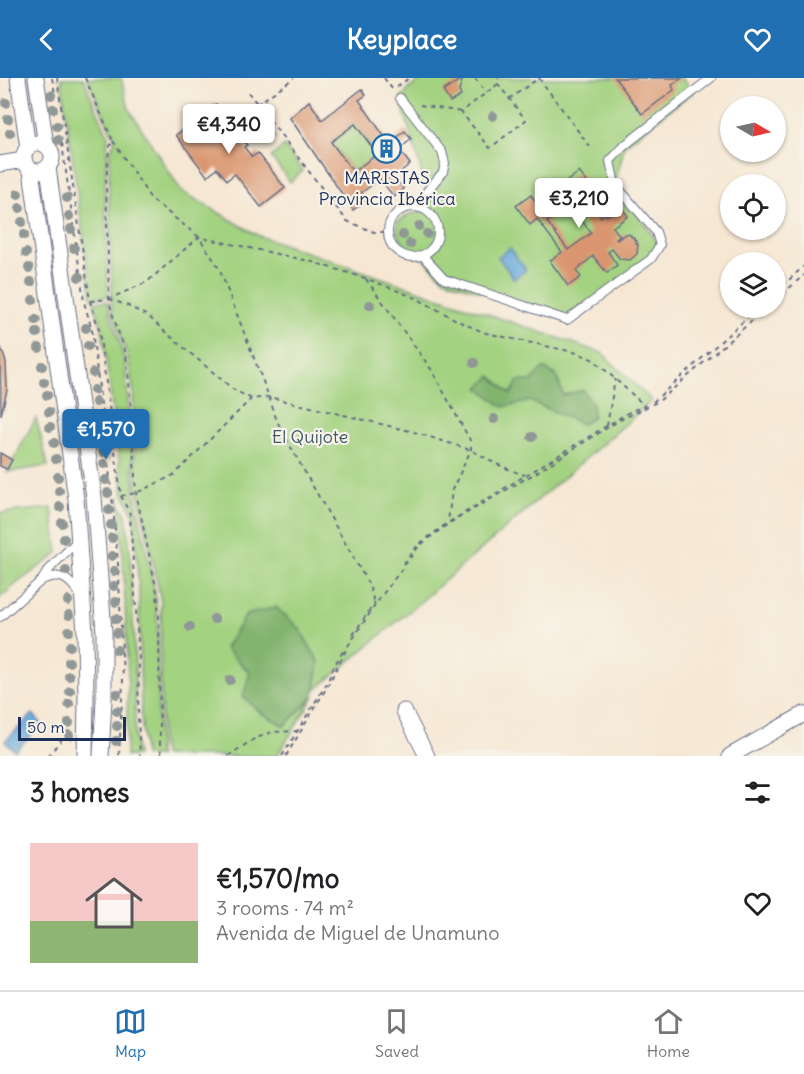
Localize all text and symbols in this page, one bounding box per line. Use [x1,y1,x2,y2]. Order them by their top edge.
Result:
text: Keyplace [347,22,457,56]
icon: back [30,23,63,56]
icon: heart [741,23,774,56]
north arrow [720,96,786,162]
map controls [720,96,786,318]
pin: €4,340 [180,104,278,155]
text: €4,340 [197,111,261,136]
building icon: MARISTAS Provincia Ibérica [371,133,403,165]
place label: MARISTAS Provincia Ibérica [318,166,456,210]
button: locate [720,174,786,240]
pin: €3,210 [530,178,628,229]
text: €3,210 [549,185,609,210]
button: layers [720,252,786,318]
pin: €1,570 [57,409,155,460]
text: €1,570 [76,416,136,441]
park label: El Quijote [272,425,348,448]
scale bar [18,714,126,742]
text: 50 m [27,717,65,737]
text: 3 homes [30,776,129,809]
icon: filters [741,776,774,809]
text: €1,570/mo [216,862,339,895]
icon: home [78,867,150,939]
icon: heart [741,887,774,920]
text: 3 rooms · 74 m² [216,895,354,920]
text: Avenida de Miguel de Unamuno [216,920,499,945]
tab: Map [114,1005,147,1061]
tab: Saved [375,1005,419,1061]
tab: Home [647,1005,690,1061]

